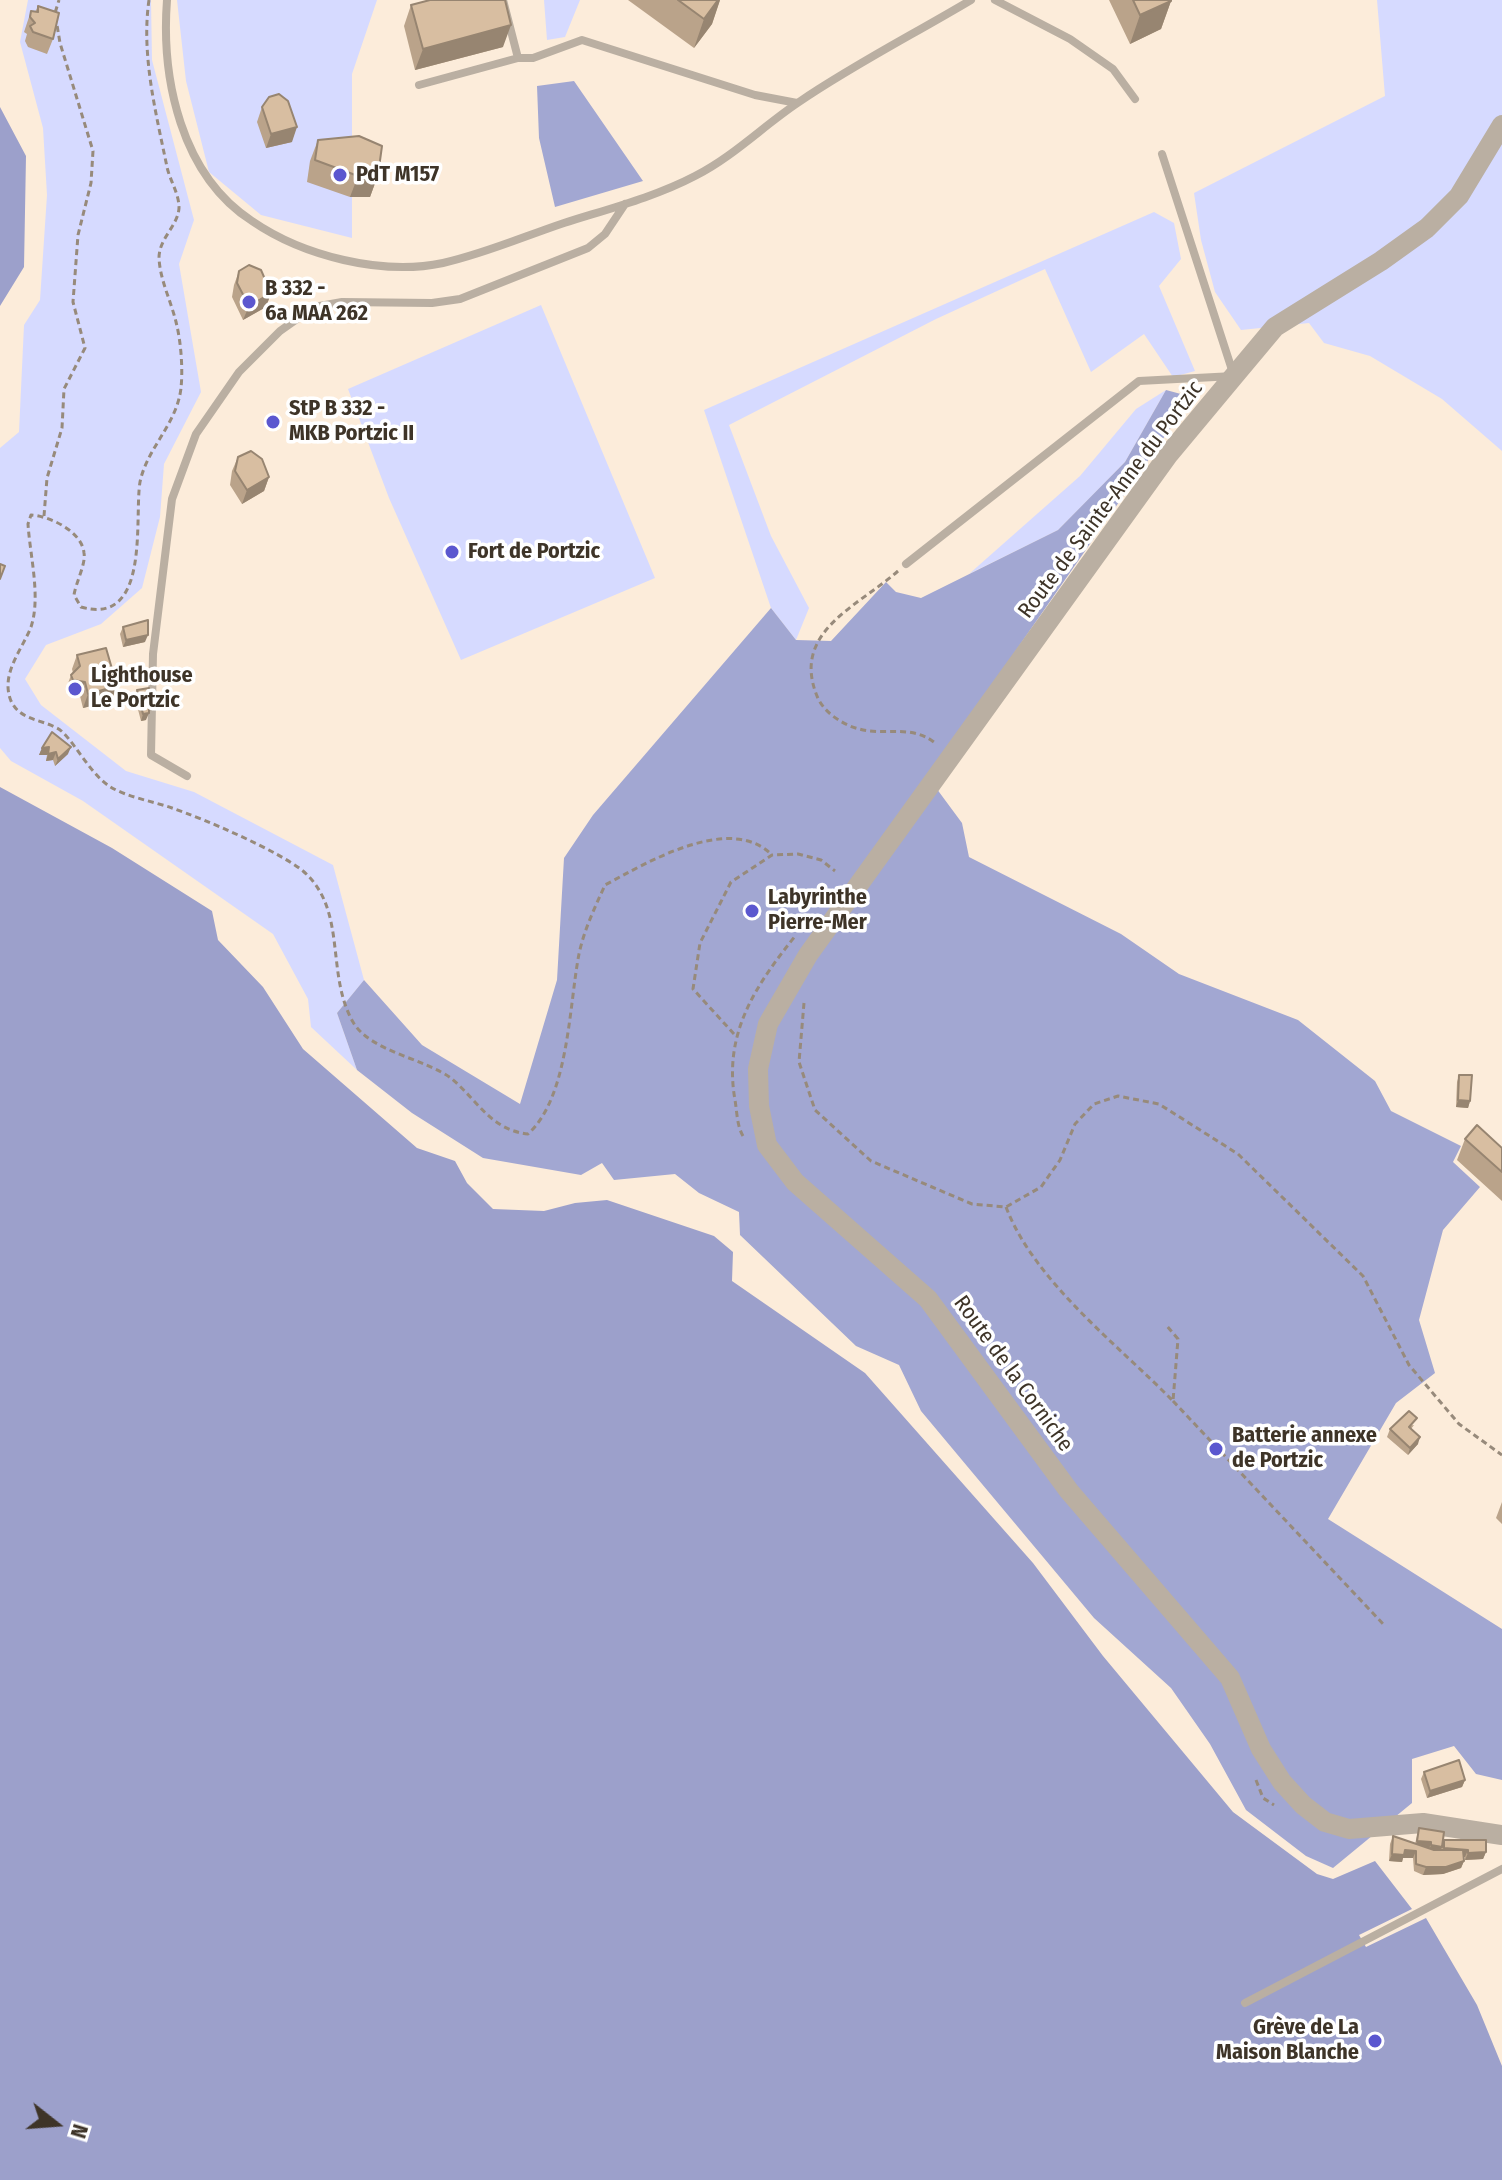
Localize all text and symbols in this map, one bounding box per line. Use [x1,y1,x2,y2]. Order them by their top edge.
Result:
place label: PdT M157 [356,162,439,188]
marker: PdT M157 [331,166,349,184]
place label: B 332 - 6a MAA 262 [265,276,368,328]
marker: B 332 - 6a MAA 262 [240,293,258,311]
street label: Route de Sainte-Anne du Portzic [1013,376,1209,624]
place label: StP B 332 - MKB Portzic II [289,396,414,448]
marker: StP B 332 - MKB Portzic II [264,413,282,431]
place label: Fort de Portzic [468,539,600,565]
marker: Fort de Portzic [443,543,461,561]
place label: Lighthouse Le Portzic [91,663,193,714]
marker: Lighthouse Le Portzic [66,680,84,698]
place label: Labyrinthe Pierre-Mer [768,885,867,936]
marker: Labyrinthe Pierre-Mer [743,902,761,920]
street label: Route de la Corniche [948,1291,1078,1457]
place label: Batterie annexe de Portzic [1232,1423,1377,1474]
marker: Batterie annexe de Portzic [1207,1440,1225,1458]
place label: Grève de La Maison Blanche [1216,2015,1359,2066]
marker: Grève de La Maison Blanche [1366,2032,1384,2050]
north arrow [16,2084,96,2164]
text: N [65,2121,94,2141]

